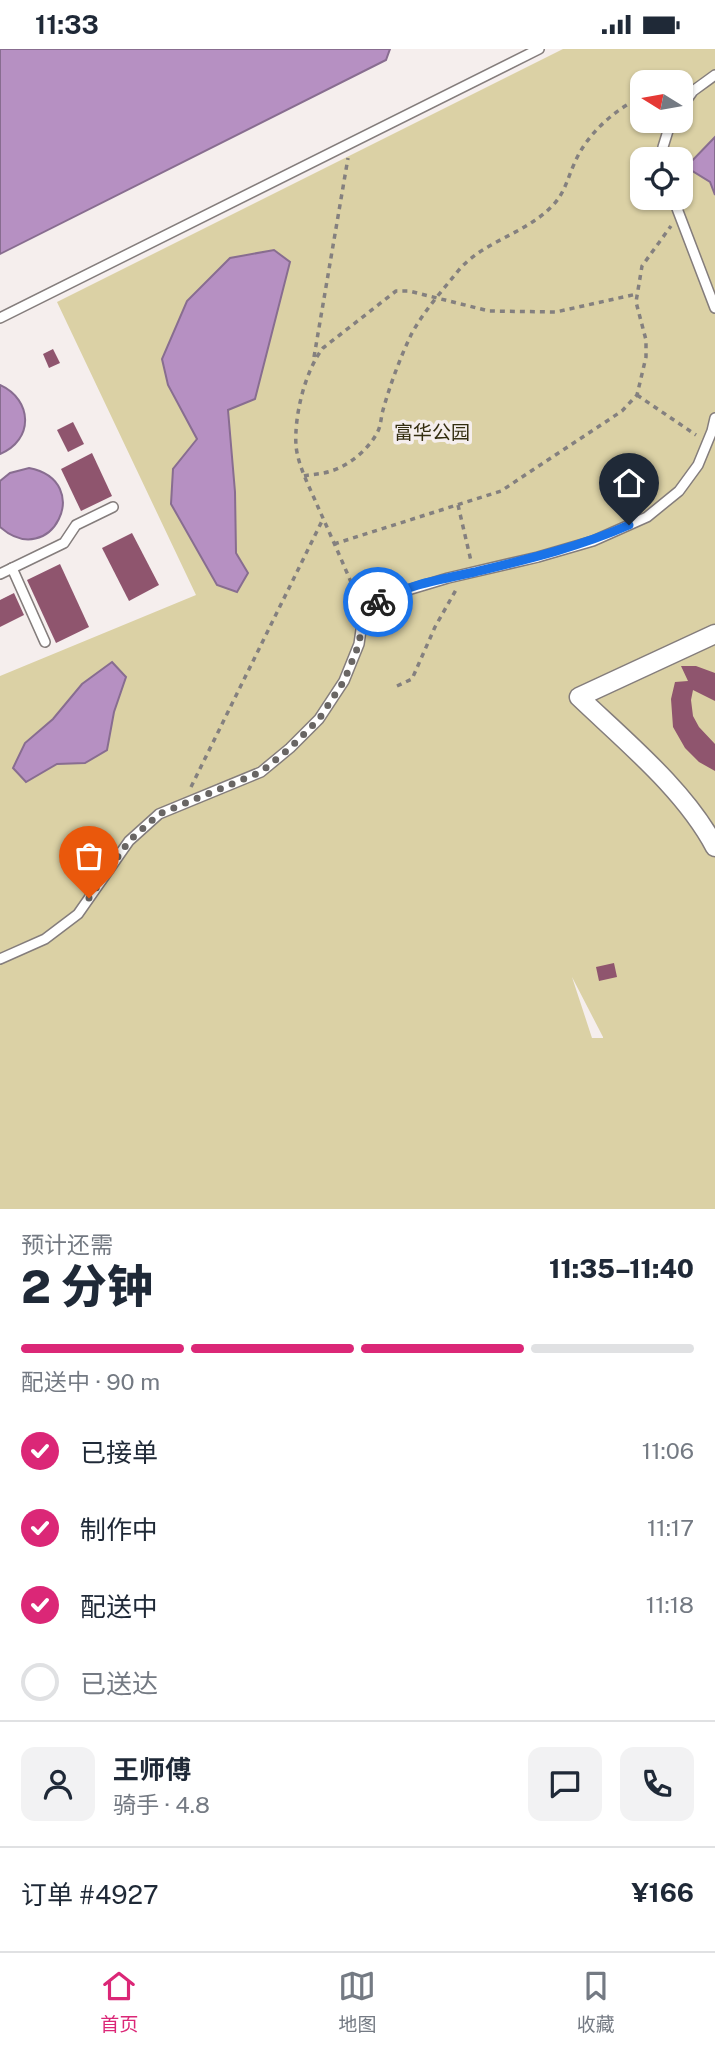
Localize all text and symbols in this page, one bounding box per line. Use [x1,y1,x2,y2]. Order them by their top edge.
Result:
text: 11:33 [35,9,99,40]
north arrow [630,70,693,133]
map controls [630,70,693,210]
button: locate [630,147,693,210]
park label: 富华公园 [394,421,470,443]
pin [599,453,659,525]
icon: home [610,464,648,502]
courier [343,567,413,637]
icon: bike [359,583,397,621]
pin [59,826,119,898]
icon: bag [70,837,108,875]
text: 预计还需 [21,1231,113,1258]
text: 11:35–11:40 [549,1253,694,1284]
text: 2 分钟 [21,1259,153,1313]
text: 配送中 · 90 m [21,1368,160,1395]
icon: check [21,1432,59,1470]
text: 已接单 [80,1437,158,1468]
text: 11:06 [642,1437,694,1464]
icon: check [21,1509,59,1547]
text: 制作中 [80,1514,158,1545]
text: 11:17 [647,1514,694,1541]
icon: check [21,1586,59,1624]
text: 配送中 [80,1591,158,1622]
text: 11:18 [646,1591,694,1618]
text: 已送达 [80,1668,158,1699]
button: person [21,1747,95,1821]
button: chat [528,1747,602,1821]
button: phone [620,1747,694,1821]
text: 王师傅 [113,1754,191,1785]
text: 骑手 · 4.8 [113,1791,210,1818]
text: ¥166 [631,1877,694,1908]
text: 订单 #4927 [21,1879,159,1910]
tab: 首页 [100,1967,138,2036]
tab: 地图 [338,1967,377,2036]
tab: 收藏 [577,1967,615,2036]

